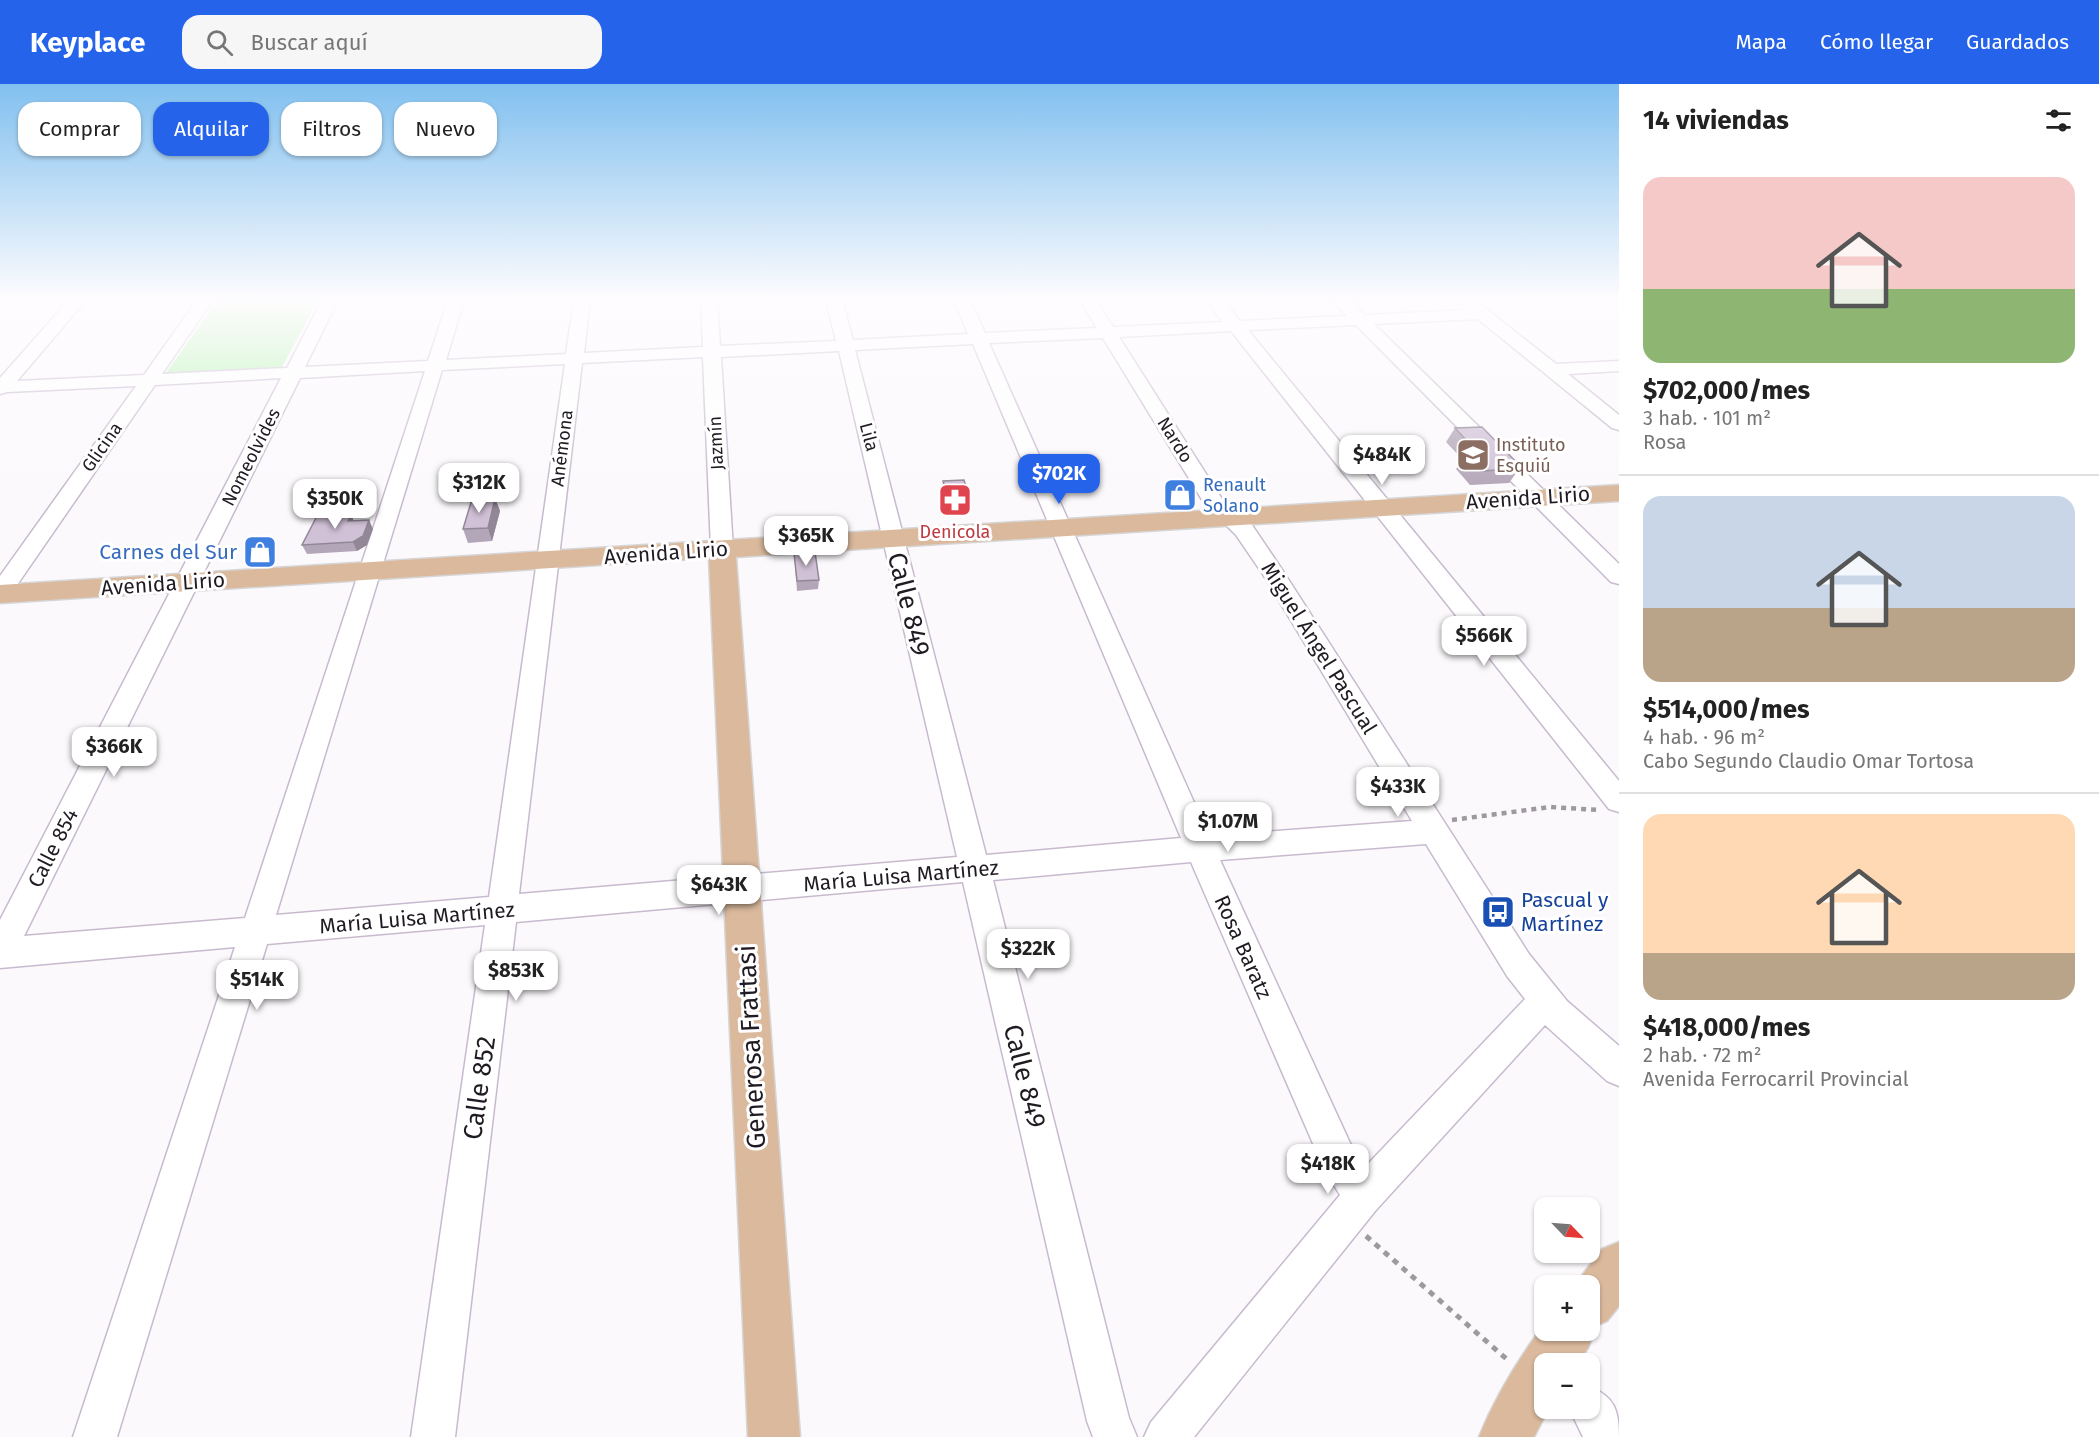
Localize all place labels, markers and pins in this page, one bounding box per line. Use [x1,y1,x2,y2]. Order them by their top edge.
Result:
place label: Instituto Esquiú [1496,434,1566,477]
pin: $484K [1340,435,1424,486]
school or university icon: Instituto Esquiú [1455,437,1491,473]
pin: $702K [1017,454,1101,505]
pin: $312K [437,463,521,514]
place label: Renault Solano [1203,474,1267,517]
shop icon: Renault Solano [1162,477,1198,513]
pin: $350K [293,479,377,530]
pharmacy icon: Denicola [937,482,973,518]
pin: $365K [764,516,848,567]
place label: Denicola [920,521,990,543]
shop icon: Carnes del Sur [242,534,278,570]
place label: Carnes del Sur [99,539,237,565]
pin: $566K [1442,616,1526,667]
pin: $366K [72,727,156,778]
pin: $433K [1356,767,1440,818]
pin: $1.07M [1179,802,1277,853]
pin: $643K [677,865,761,916]
place label: Pascual y Martínez [1521,887,1609,937]
bus stop icon: Pascual y Martínez [1480,894,1516,930]
pin: $322K [986,929,1070,980]
pin: $853K [474,951,558,1002]
pin: $514K [215,960,299,1011]
pin: $418K [1286,1144,1370,1195]

